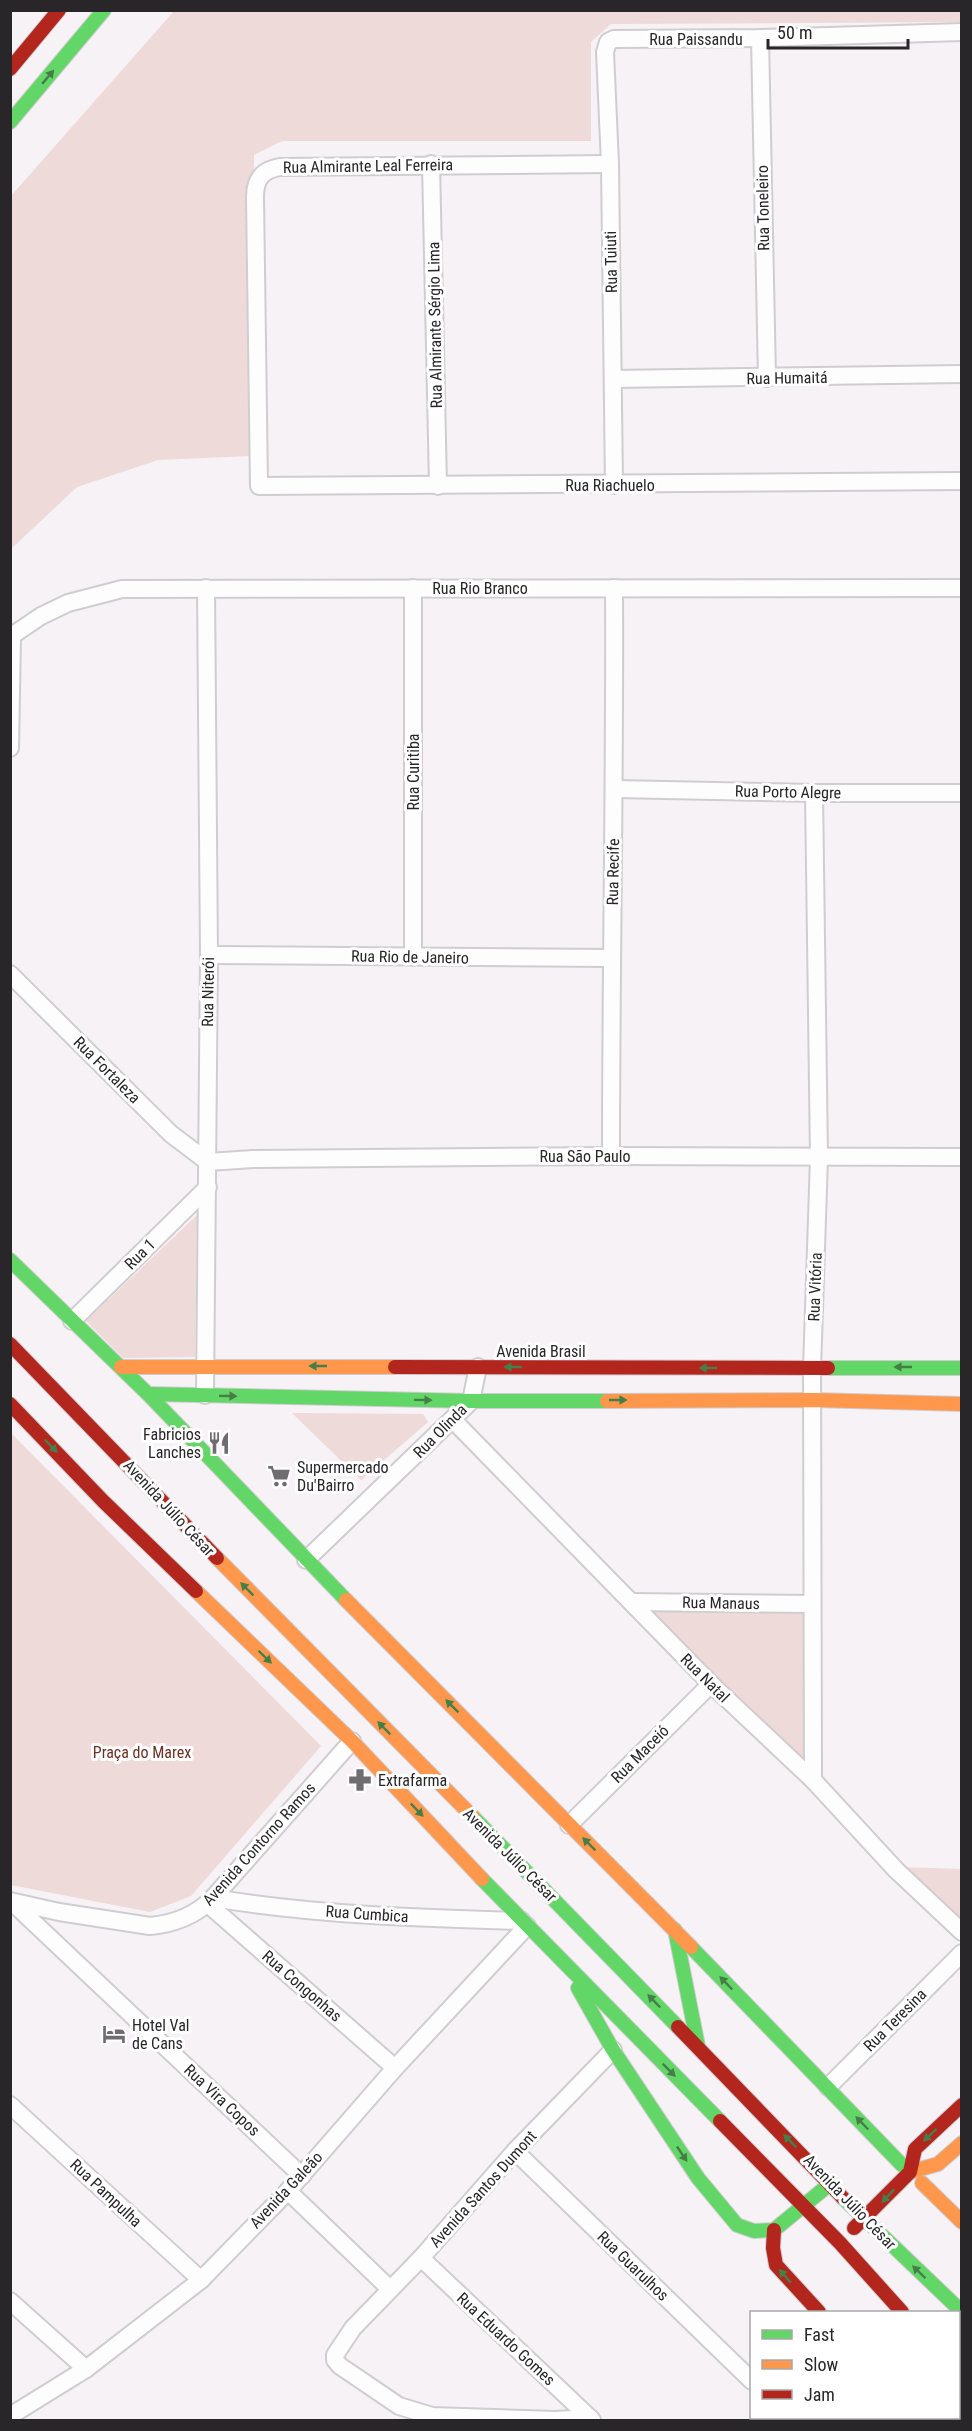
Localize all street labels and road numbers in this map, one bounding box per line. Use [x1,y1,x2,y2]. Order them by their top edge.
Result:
street label: Rua Paissandu [649,30,743,49]
street label: Rua Almirante Leal Ferreira [283,155,453,177]
street label: Rua Toneleiro [753,165,773,251]
street label: Rua Tuiuti [601,231,621,293]
street label: Rua Almirante Sérgio Lima [424,241,446,409]
street label: Rua Humaitá [746,368,828,388]
street label: Rua Riachuelo [565,476,655,495]
street label: Rua Rio Branco [432,579,528,598]
street label: Rua Curitiba [404,734,423,810]
street label: Rua Porto Alegre [735,782,841,802]
street label: Rua Recife [603,838,623,906]
street label: Rua Rio de Janeiro [351,946,469,968]
street label: Rua Niterói [198,957,218,1027]
street label: Rua Fortaleza [70,1033,144,1107]
street label: Rua São Paulo [539,1147,631,1166]
street label: Rua 1 [121,1235,159,1273]
street label: Rua Vitória [804,1252,826,1322]
street label: Avenida Brasil [496,1342,586,1361]
street label: Rua Olinda [409,1400,471,1462]
street label: Avenida Júlio César [120,1456,219,1560]
street label: Rua Manaus [682,1593,760,1613]
street label: Rua Natal [677,1650,733,1706]
street label: Rua Maceió [607,1721,673,1787]
street label: Avenida Contorno Ramos [199,1779,319,1909]
street label: Avenida Júlio César [459,1804,561,1906]
street label: Rua Cumbica [325,1902,409,1926]
street label: Rua Congonhas [258,1946,346,2026]
street label: Rua Teresina [860,1985,930,2055]
street label: Rua Vira Copos [180,2060,264,2140]
street label: Avenida Santos Dumont [426,2127,541,2251]
street label: Avenida Galeão [246,2148,326,2232]
street label: Avenida Júlio César [800,2151,900,2254]
street label: Rua Pampulha [66,2155,146,2231]
street label: Rua Guarulhos [593,2227,673,2305]
street label: Rua Eduardo Gomes [453,2289,559,2389]

